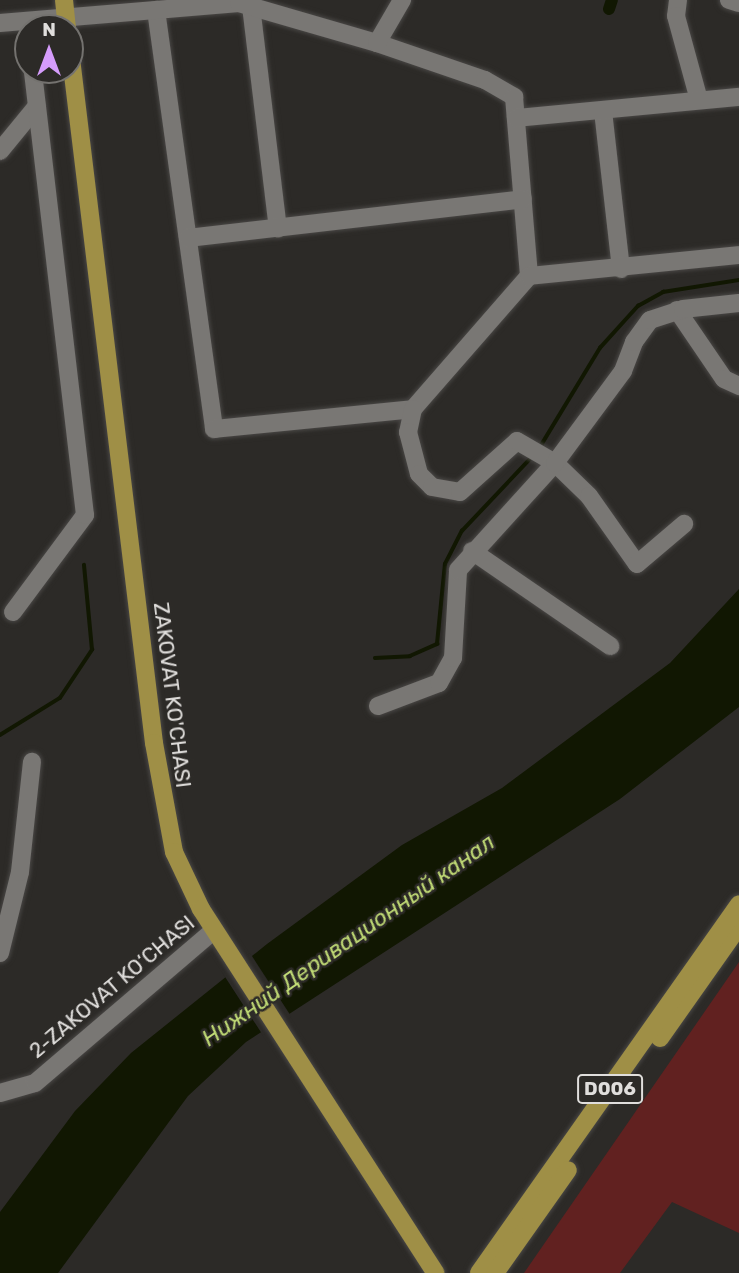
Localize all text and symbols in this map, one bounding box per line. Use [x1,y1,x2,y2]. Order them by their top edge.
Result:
north arrow [14,14,84,84]
text: N [42,18,56,41]
street label: ZAKOVAT KO'CHASI [148,601,196,789]
water label: Нижний Деривационный канал [196,828,500,1052]
street label: 2-ZAKOVAT KO‘CHASI [24,910,200,1064]
road number: D006 [577,1074,643,1105]

